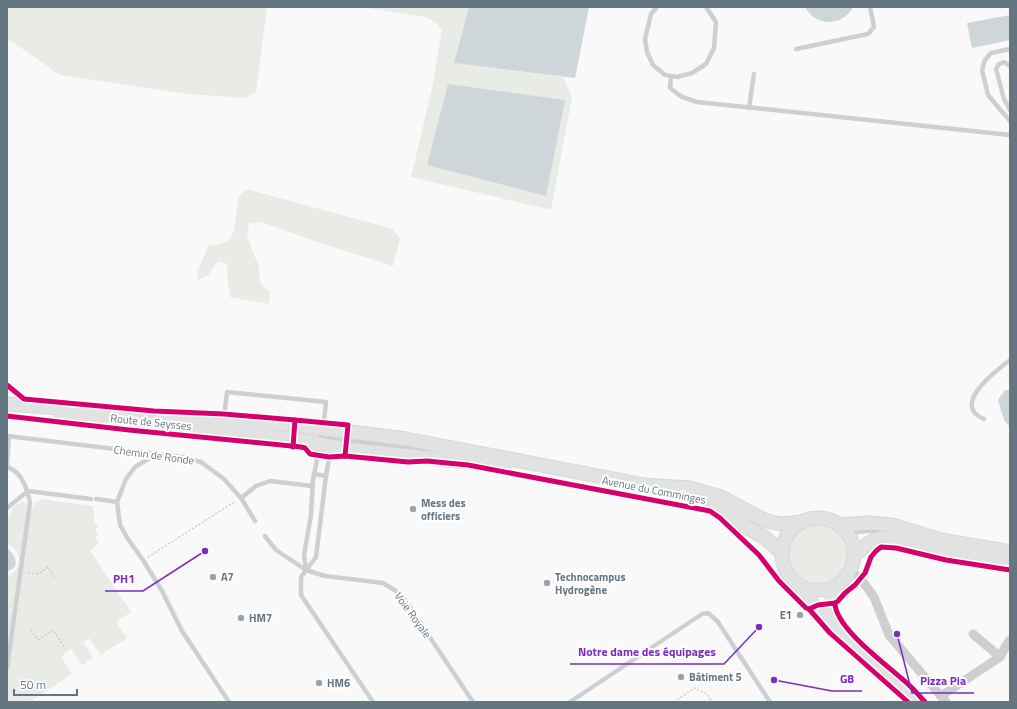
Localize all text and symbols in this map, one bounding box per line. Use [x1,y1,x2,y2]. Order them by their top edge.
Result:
street label: Route de Seysses [110,410,192,434]
street label: Chemin de Ronde [113,441,196,469]
street label: Avenue du Comminges [601,472,707,508]
place label: Mess des officiers [421,495,466,524]
marker: Mess des officiers [408,504,418,514]
callout: PH1 [105,567,143,591]
text: PH1 [113,569,135,588]
place label: A7 [221,569,234,585]
place label: Technocampus Hydrogène [555,569,626,598]
marker: A7 [208,572,218,582]
marker: Technocampus Hydrogène [542,578,552,588]
street label: Voie Royale [391,589,435,642]
place label: E1 [780,607,792,623]
place label: HM7 [249,610,272,626]
marker: E1 [795,610,805,620]
marker: HM7 [236,613,246,623]
callout: Notre dame des équipages [570,640,724,664]
text: Notre dame des équipages [578,642,716,661]
callout: G8 [832,667,862,691]
place label: Bâtiment 5 [689,669,742,685]
text: G8 [840,669,854,688]
callout: Pizza Pia [912,669,974,693]
scale bar [14,671,77,697]
text: Pizza Pia [920,671,966,690]
marker: Bâtiment 5 [676,672,686,682]
text: 50 m [20,675,46,694]
place label: HM6 [327,675,350,691]
marker: HM6 [314,678,324,688]

